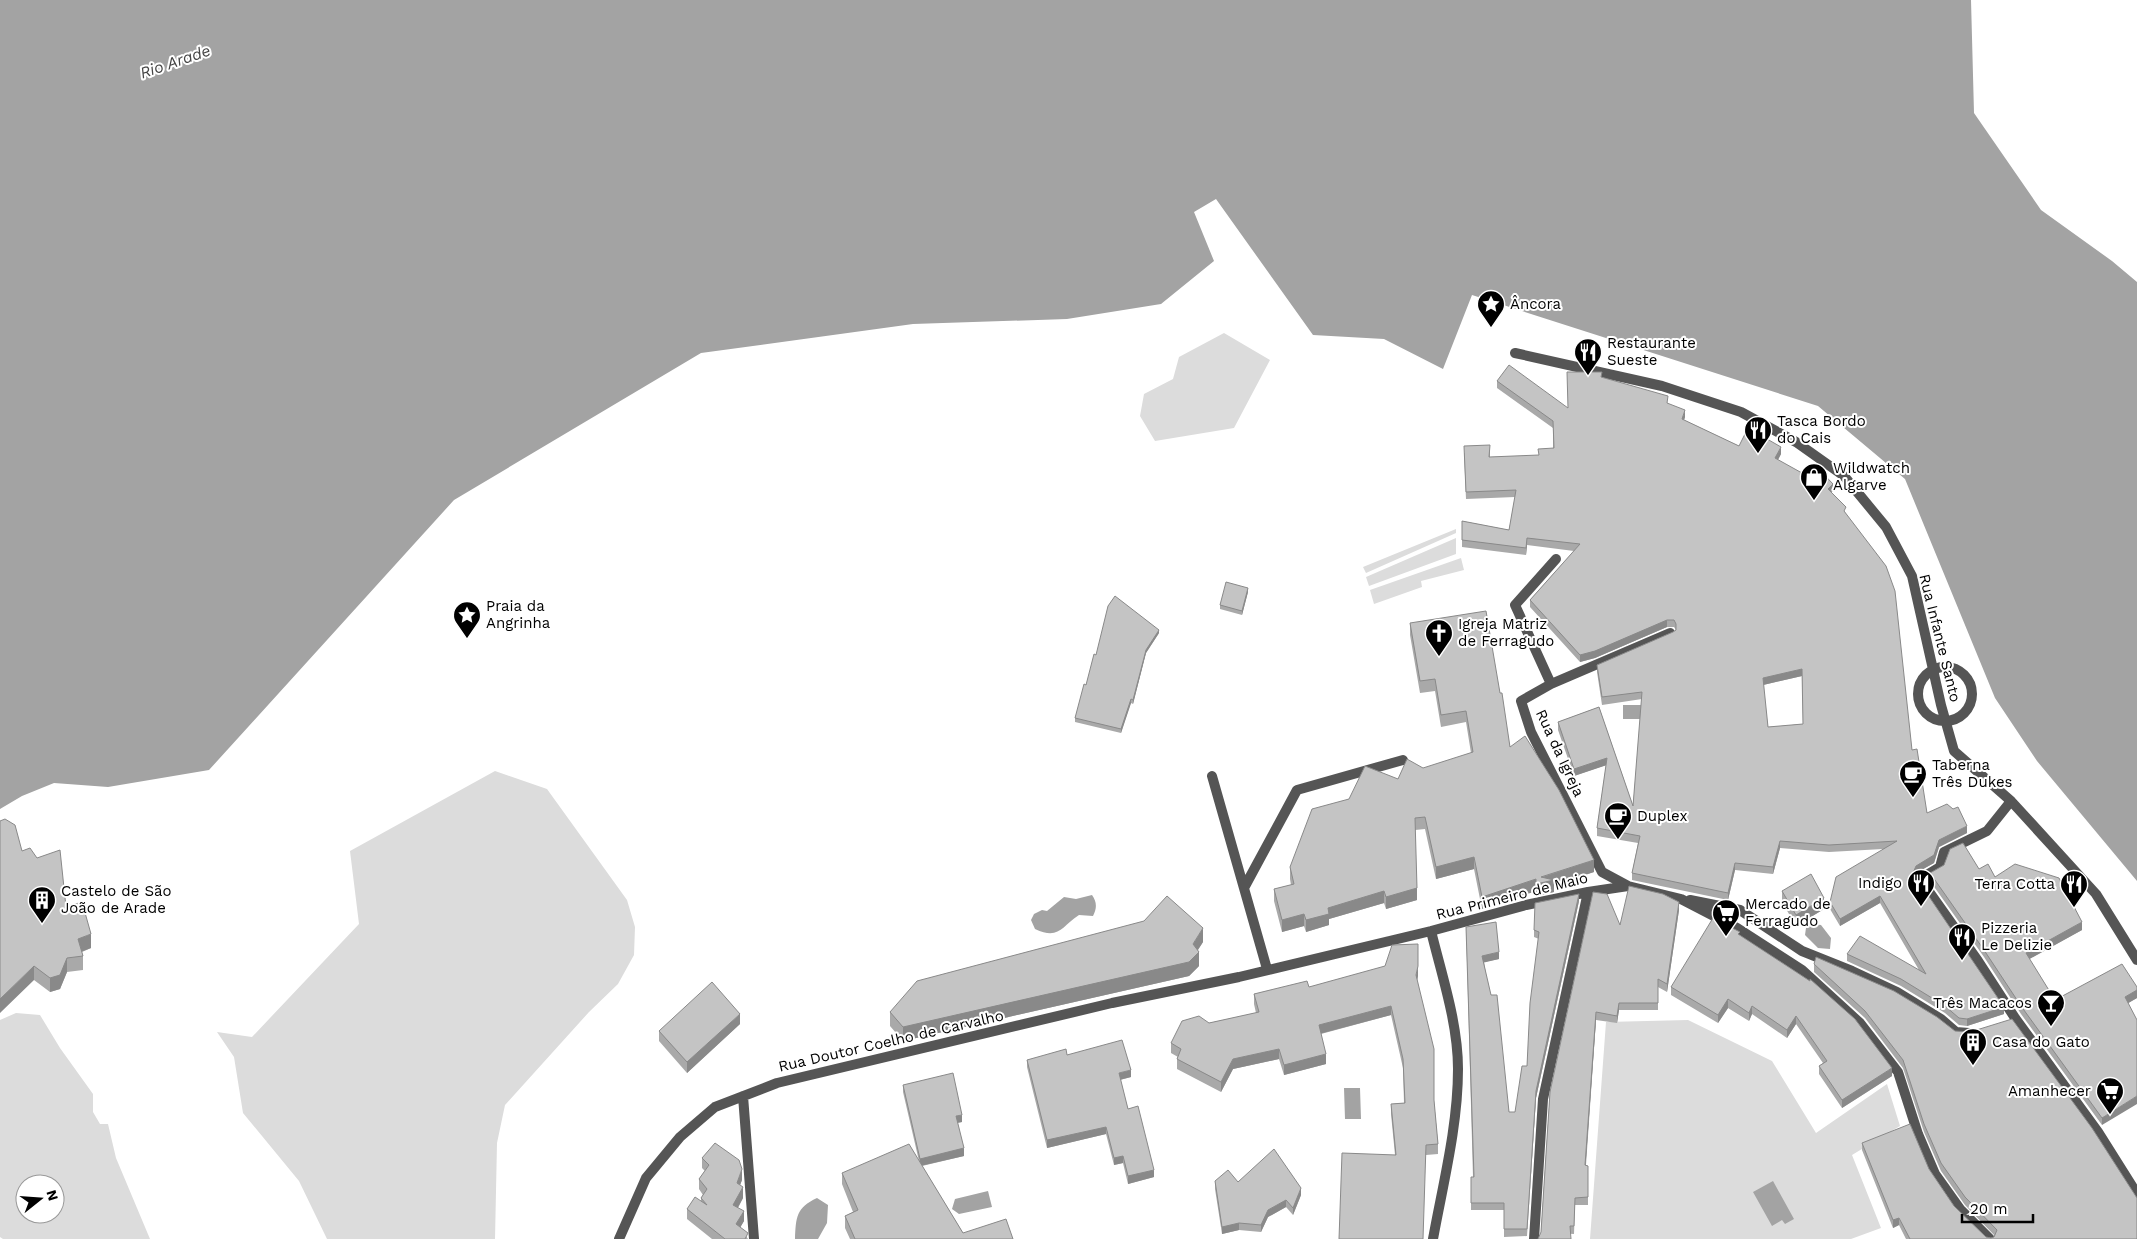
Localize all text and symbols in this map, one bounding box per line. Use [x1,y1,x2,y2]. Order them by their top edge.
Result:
water label: Rio Arade [137,41,213,82]
place icon: Âncora [1476,289,1506,328]
place label: Âncora [1510,295,1561,313]
place label: Restaurante Sueste [1607,334,1696,369]
restaurant icon: Restaurante Sueste [1573,337,1603,376]
place label: Tasca Bordo do Cais [1777,412,1866,447]
restaurant icon: Tasca Bordo do Cais [1743,415,1773,454]
place label: Wildwatch Algarve [1833,459,1910,494]
shop icon: Wildwatch Algarve [1799,462,1829,501]
street label: Rua Infante Santo [1915,572,1965,704]
place label: Praia da Angrinha [486,597,551,632]
place icon: Praia da Angrinha [452,600,482,639]
place label: Igreja Matriz de Ferragudo [1458,615,1554,650]
church icon: Igreja Matriz de Ferragudo [1424,618,1454,657]
street label: Rua da Igreja [1532,706,1588,800]
place label: Taberna Três Dukes [1932,756,2013,791]
cafe icon: Taberna Três Dukes [1898,759,1928,798]
cafe icon: Duplex [1603,801,1633,840]
place label: Duplex [1637,807,1687,825]
street label: Rua Primeiro de Maio [1434,868,1590,924]
restaurant icon: Indigo [1906,868,1936,907]
restaurant icon: Terra Cotta [2059,869,2089,908]
place label: Indigo [1858,874,1902,892]
place label: Terra Cotta [1974,875,2055,893]
place label: Castelo de São João de Arade [61,882,171,917]
building icon: Castelo de São João de Arade [27,885,57,924]
place label: Mercado de Ferragudo [1745,895,1831,930]
supermarket icon: Mercado de Ferragudo [1711,898,1741,937]
place label: Pizzeria Le Delizie [1981,919,2052,954]
restaurant icon: Pizzeria Le Delizie [1947,922,1977,961]
bar icon: Três Macacos [2036,988,2066,1027]
place label: Três Macacos [1933,994,2032,1012]
street label: Rua Doutor Coelho de Carvalho [777,1006,1005,1076]
building icon: Casa do Gato [1958,1027,1988,1066]
place label: Casa do Gato [1992,1033,2090,1051]
supermarket icon: Amanhecer [2095,1076,2125,1115]
place label: Amanhecer [2008,1082,2091,1100]
north arrow [15,1174,65,1224]
text: N [43,1188,62,1202]
scale bar [1962,1192,2033,1224]
text: 20 m [1970,1200,2008,1218]

